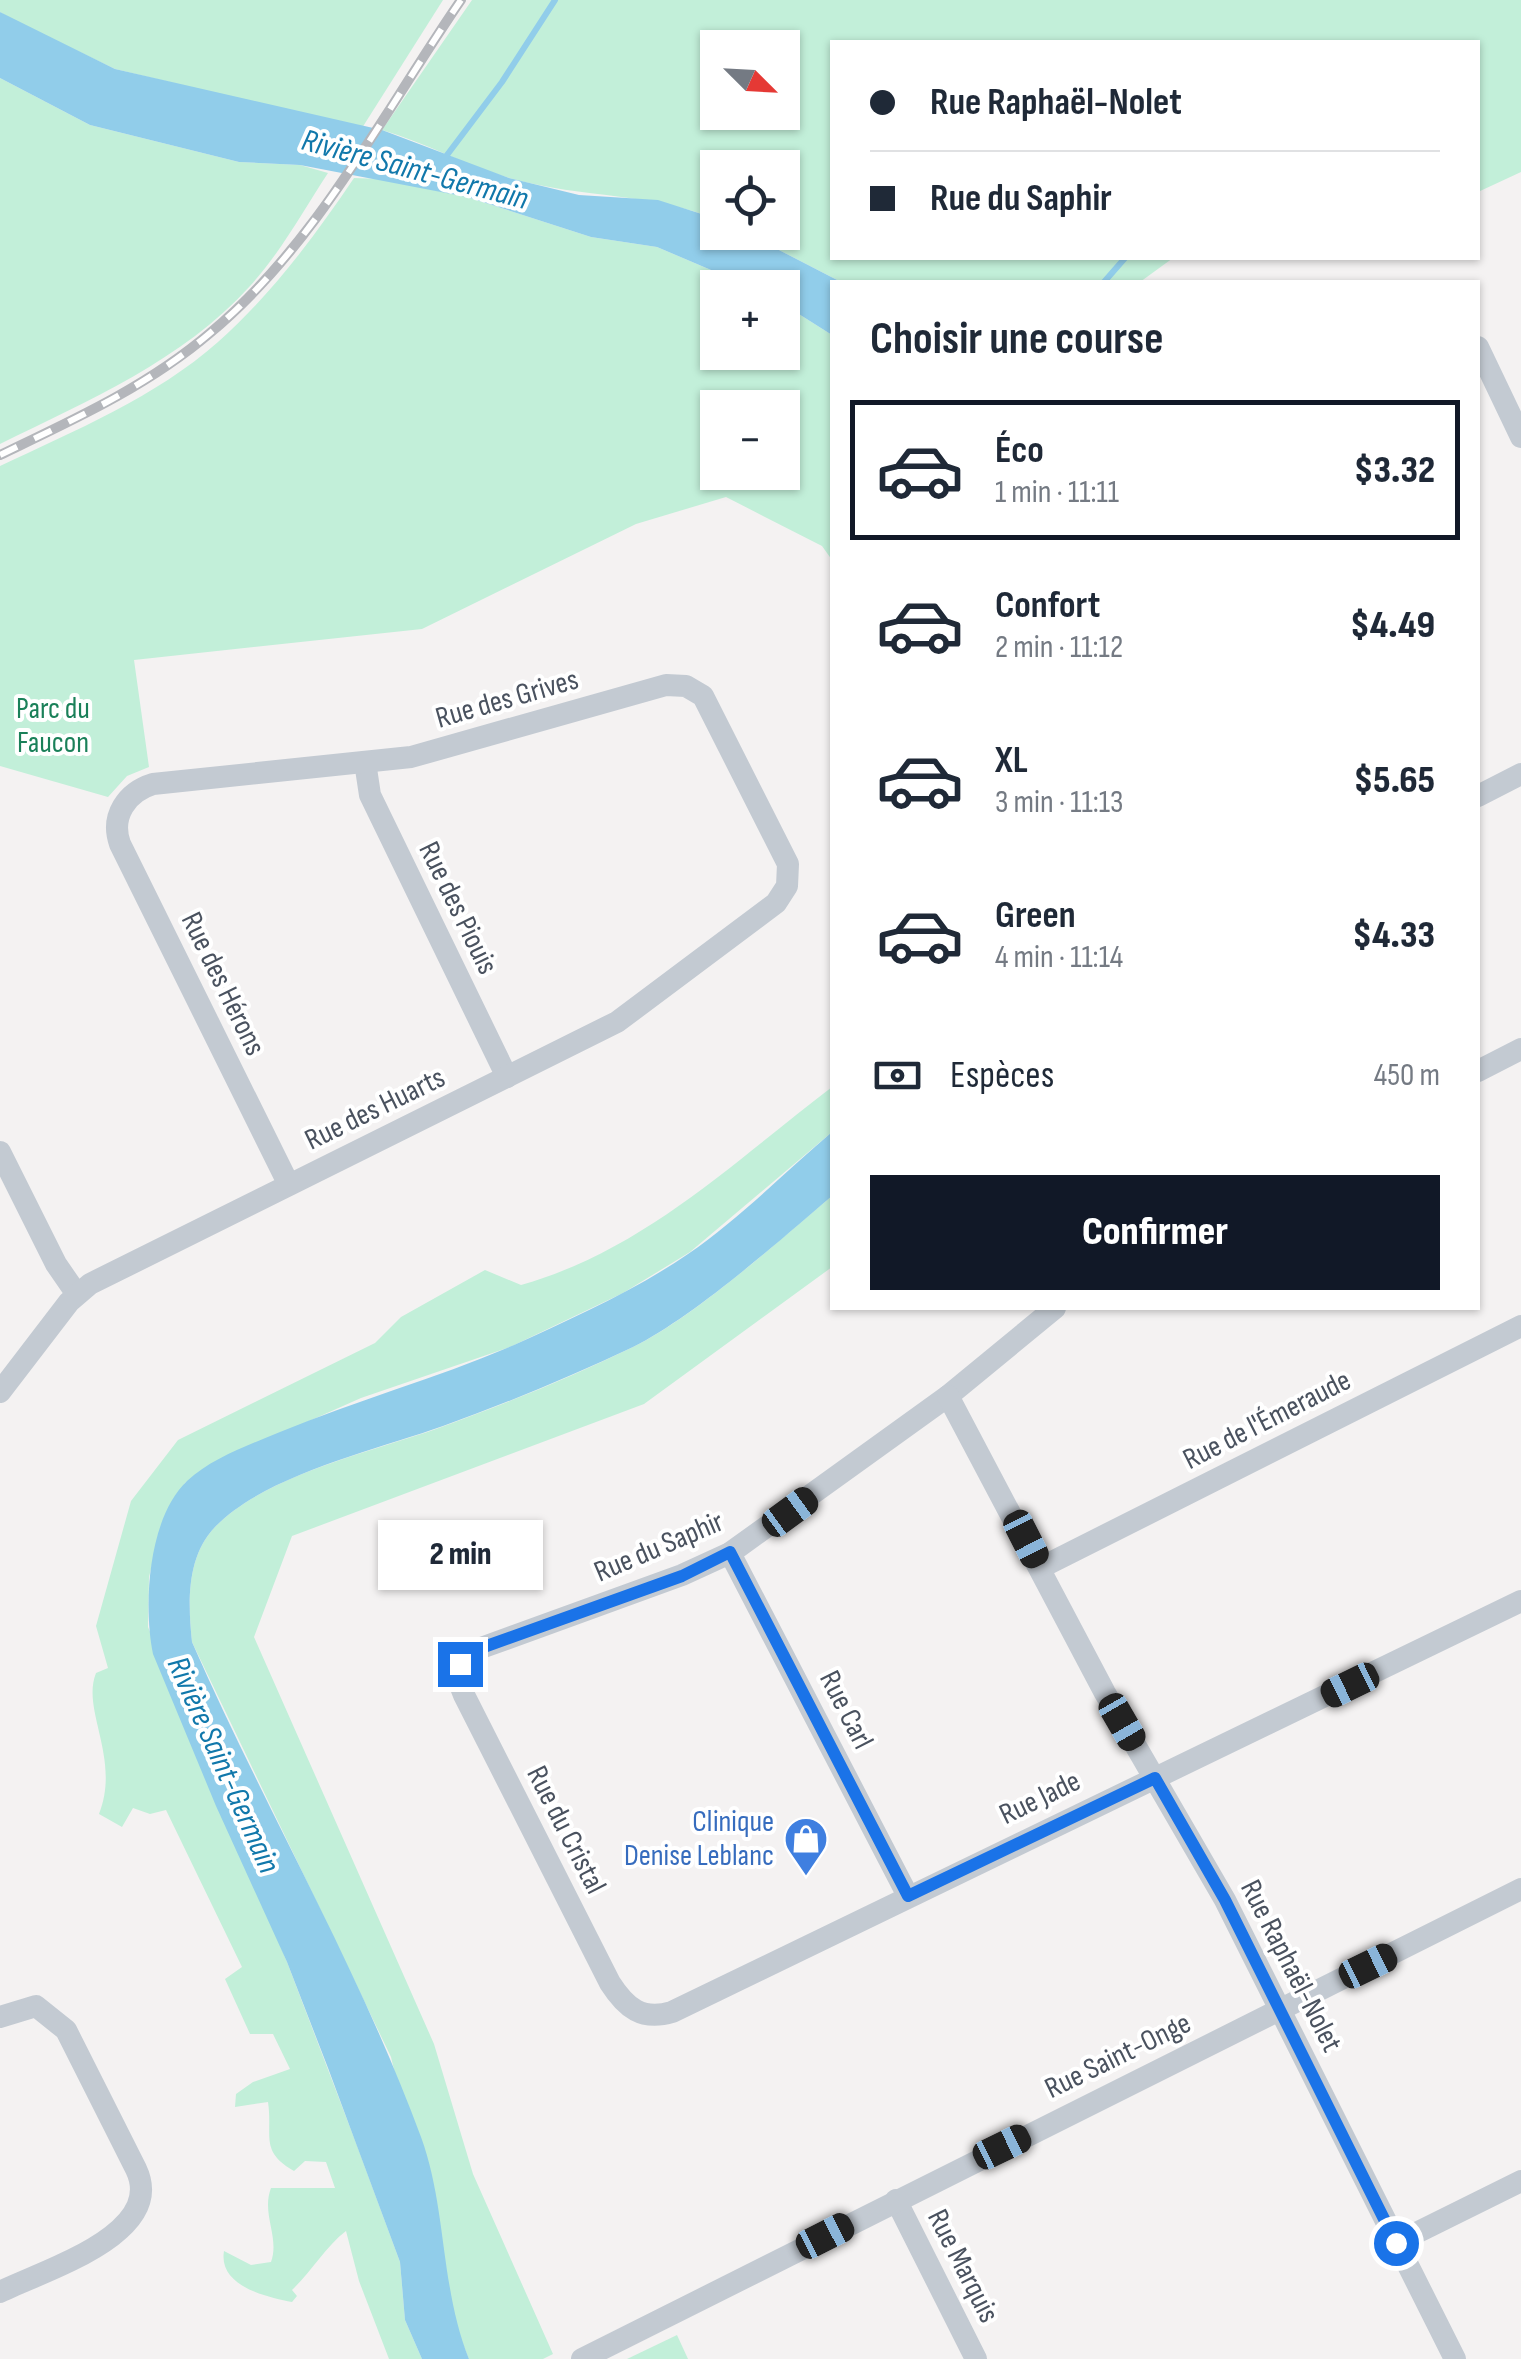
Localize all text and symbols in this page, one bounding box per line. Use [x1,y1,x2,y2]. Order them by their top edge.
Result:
north arrow [700,30,800,130]
map controls [700,30,800,490]
text: Rue Raphaël-Nolet [930,80,1182,125]
water label: Rivière Saint-Germain [297,121,533,219]
button: locate [700,150,800,250]
text: Rue du Saphir [930,176,1112,221]
button: + [700,270,800,370]
text: Choisir une course [870,312,1163,367]
button: − [700,390,800,490]
icon: car [875,425,965,515]
text: Éco [995,428,1044,473]
text: $3.32 [1354,448,1435,493]
text: 1 min · 11:11 [995,473,1119,512]
icon: car [875,580,965,670]
text: Confort [995,583,1100,628]
text: $4.49 [1350,603,1435,648]
text: 2 min · 11:12 [995,628,1123,667]
street label: Rue des Grives [431,661,583,737]
park label: Parc du Faucon [16,691,90,761]
icon: car [875,735,965,825]
text: XL [995,738,1028,783]
text: $5.65 [1354,758,1435,803]
text: 3 min · 11:13 [995,783,1123,822]
street label: Rue des Piouis [410,836,506,980]
icon: car [875,890,965,980]
text: Green [995,893,1076,938]
street label: Rue des Hérons [173,907,273,1061]
text: $4.33 [1352,913,1435,958]
text: 4 min · 11:14 [995,938,1123,977]
icon: cash [870,1048,925,1103]
text: Espèces [950,1053,1054,1098]
text: 450 m [1374,1056,1440,1095]
street label: Rue des Huarts [299,1060,451,1158]
button: Confirmer [870,1175,1440,1290]
street label: Rue de l'Émeraude [1177,1362,1357,1478]
car [757,1482,823,1542]
street label: Rue du Saphir [589,1504,729,1590]
car [999,1505,1053,1573]
callout: 2 min [378,1519,542,1589]
text: 2 min [429,1535,492,1574]
route end [438,1642,483,1687]
water label: Rivière Saint-Germain [158,1651,288,1879]
car [1316,1658,1384,1712]
street label: Rue Carl [811,1665,881,1755]
car [1094,1689,1150,1755]
street label: Rue du Cristal [519,1760,613,1900]
street label: Rue Jade [994,1763,1086,1833]
place label: Clinique Denise Leblanc [624,1804,774,1874]
shop icon: Clinique Denise Leblanc [783,1816,829,1877]
street label: Rue Raphaël-Nolet [1232,1874,1350,2058]
car [1334,1939,1402,1993]
street label: Rue Saint-Onge [1039,2005,1197,2107]
car [968,2120,1036,2174]
street label: Rue Marquis [919,2203,1007,2329]
car [791,2209,859,2263]
route start [1374,2221,1419,2266]

